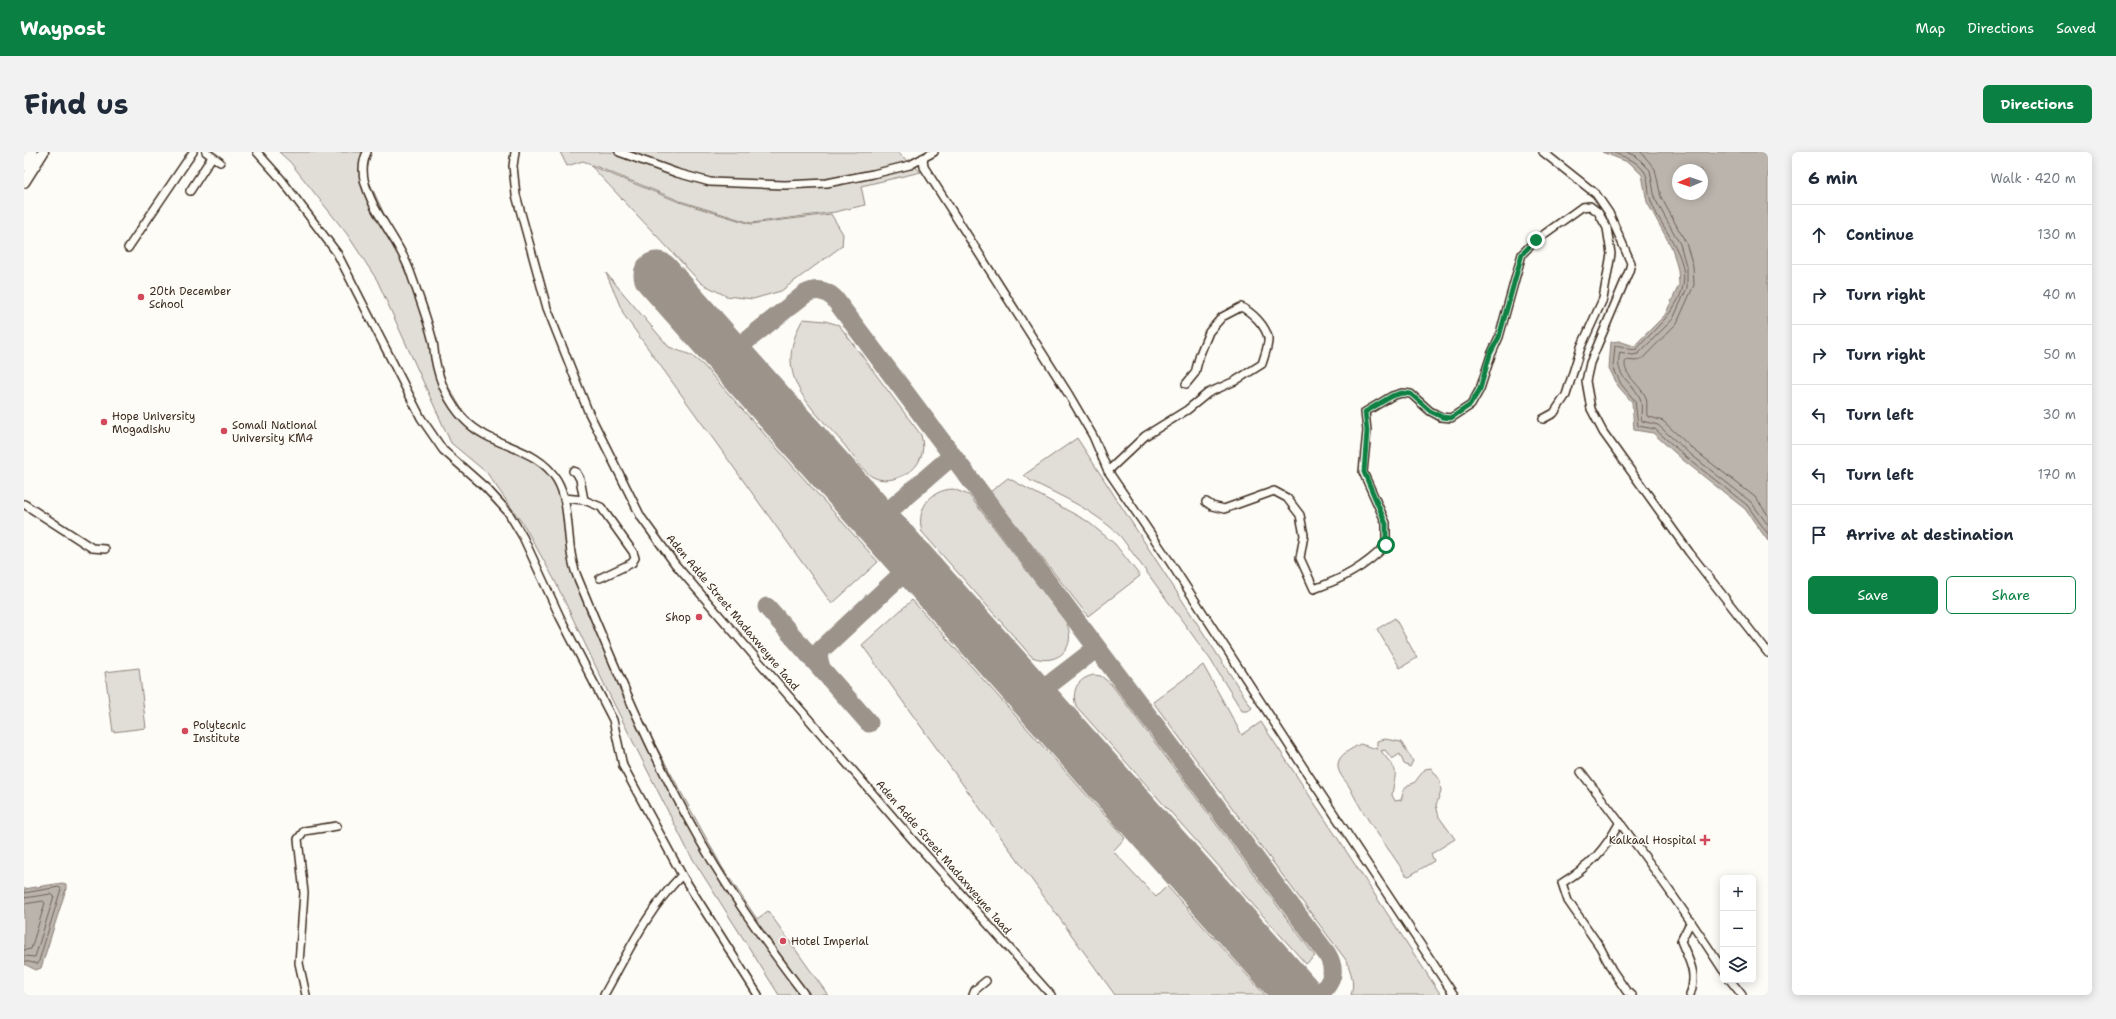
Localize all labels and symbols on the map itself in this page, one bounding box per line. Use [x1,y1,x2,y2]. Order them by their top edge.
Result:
north arrow [1672,164,1708,200]
route end [1527,231,1545,249]
place label: 20th December School [149,284,231,312]
marker: 20th December School [136,292,146,302]
place label: Hope University Mogadishu [112,409,195,437]
marker: Hope University Mogadishu [99,417,109,427]
place label: Somali National University KM4 [232,418,318,446]
marker: Somali National University KM4 [219,426,229,436]
street label: Aden Adde Street Madaxweyne 1aad [663,531,802,694]
route start [1377,536,1395,554]
place label: Shop [665,610,691,625]
marker: Shop [694,612,704,622]
place label: Polytecnic Institute [193,718,246,746]
marker: Polytecnic Institute [180,726,190,736]
street label: Aden Adde Street Madaxweyne 1aad [873,777,1015,938]
place label: Kalkaal Hospital [1609,833,1697,848]
marker: Kalkaal Hospital [1699,834,1711,846]
place label: Hotel Imperial [791,934,869,949]
marker: Hotel Imperial [778,936,788,946]

